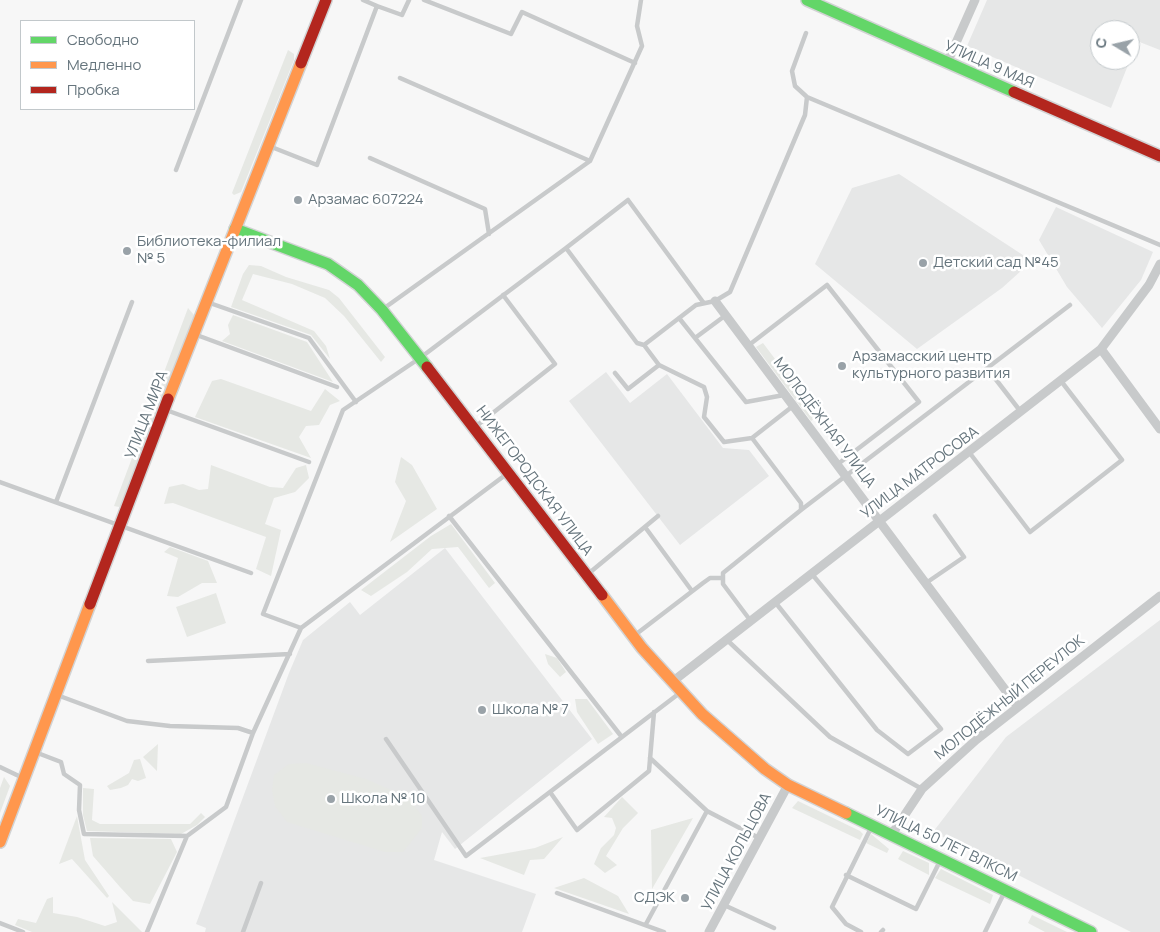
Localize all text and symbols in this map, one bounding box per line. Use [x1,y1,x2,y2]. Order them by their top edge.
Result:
legend [20,20,195,110]
north arrow [1090,20,1140,70]
text: Свободно [67,29,139,50]
text: С [1090,36,1111,49]
street label: УЛИЦА 9 МАЯ [941,37,1037,93]
text: Медленно [67,54,141,75]
text: Пробка [67,79,120,100]
place label: Арзамас 607224 [308,191,424,209]
marker: Арзамас 607224 [292,194,304,206]
place label: Библиотека-филиал № 5 [137,233,281,268]
marker: Библиотека-филиал № 5 [121,245,133,257]
place label: Детский сад №45 [933,254,1059,272]
marker: Детский сад №45 [917,257,929,269]
place label: Арзамасский центр культурного развития [852,348,1010,383]
street label: МОЛОДЁЖНАЯ УЛИЦА [769,354,879,492]
marker: Арзамасский центр культурного развития [836,360,848,372]
street label: УЛИЦА МИРА [122,368,172,462]
street label: НИЖЕГОРОДСКАЯ УЛИЦА [472,403,596,559]
street label: УЛИЦА МАТРОСОВА [858,423,982,523]
street label: МОЛОДЁЖНЫЙ ПЕРЕУЛОК [931,632,1089,764]
place label: Школа № 7 [492,701,569,719]
marker: Школа № 7 [476,704,488,716]
place label: Школа № 10 [341,790,425,808]
street label: УЛИЦА КОЛЬЦОВА [698,790,776,914]
marker: Школа № 10 [325,793,337,805]
street label: УЛИЦА 50 ЛЕТ ВЛКСМ [872,802,1020,886]
place label: СДЭК [634,889,675,907]
marker: СДЭК [679,892,691,904]

